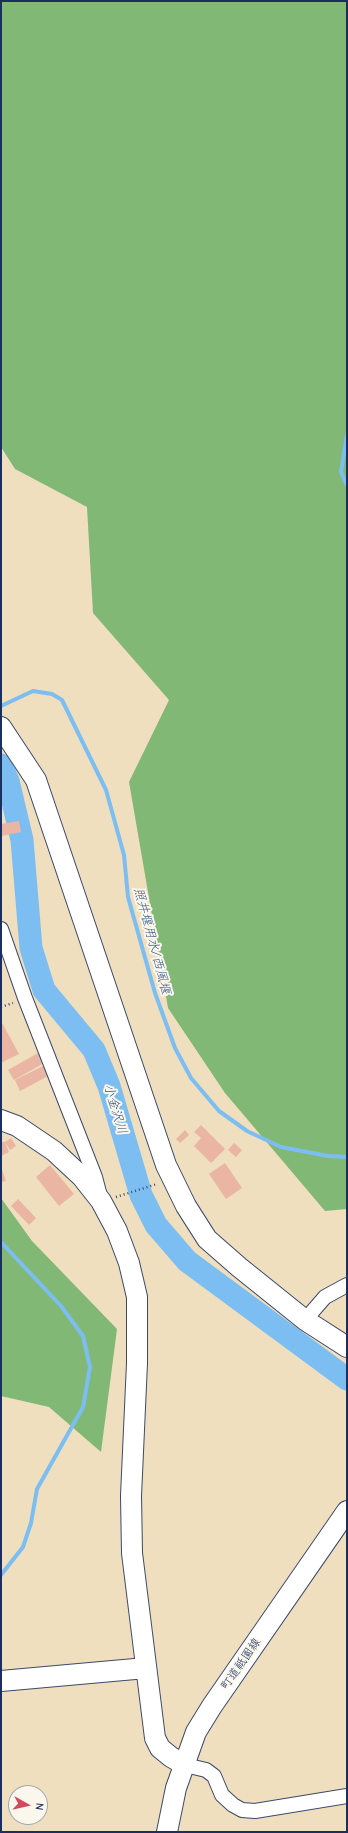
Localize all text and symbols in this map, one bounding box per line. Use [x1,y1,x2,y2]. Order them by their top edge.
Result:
water label: 照井堰用水/西風堰 [130,886,174,996]
water label: 小金沢川 [100,1082,130,1136]
street label: 町道祗園線 [218,1635,264,1693]
north arrow [8,1785,48,1825]
text: N [32,1802,46,1811]

